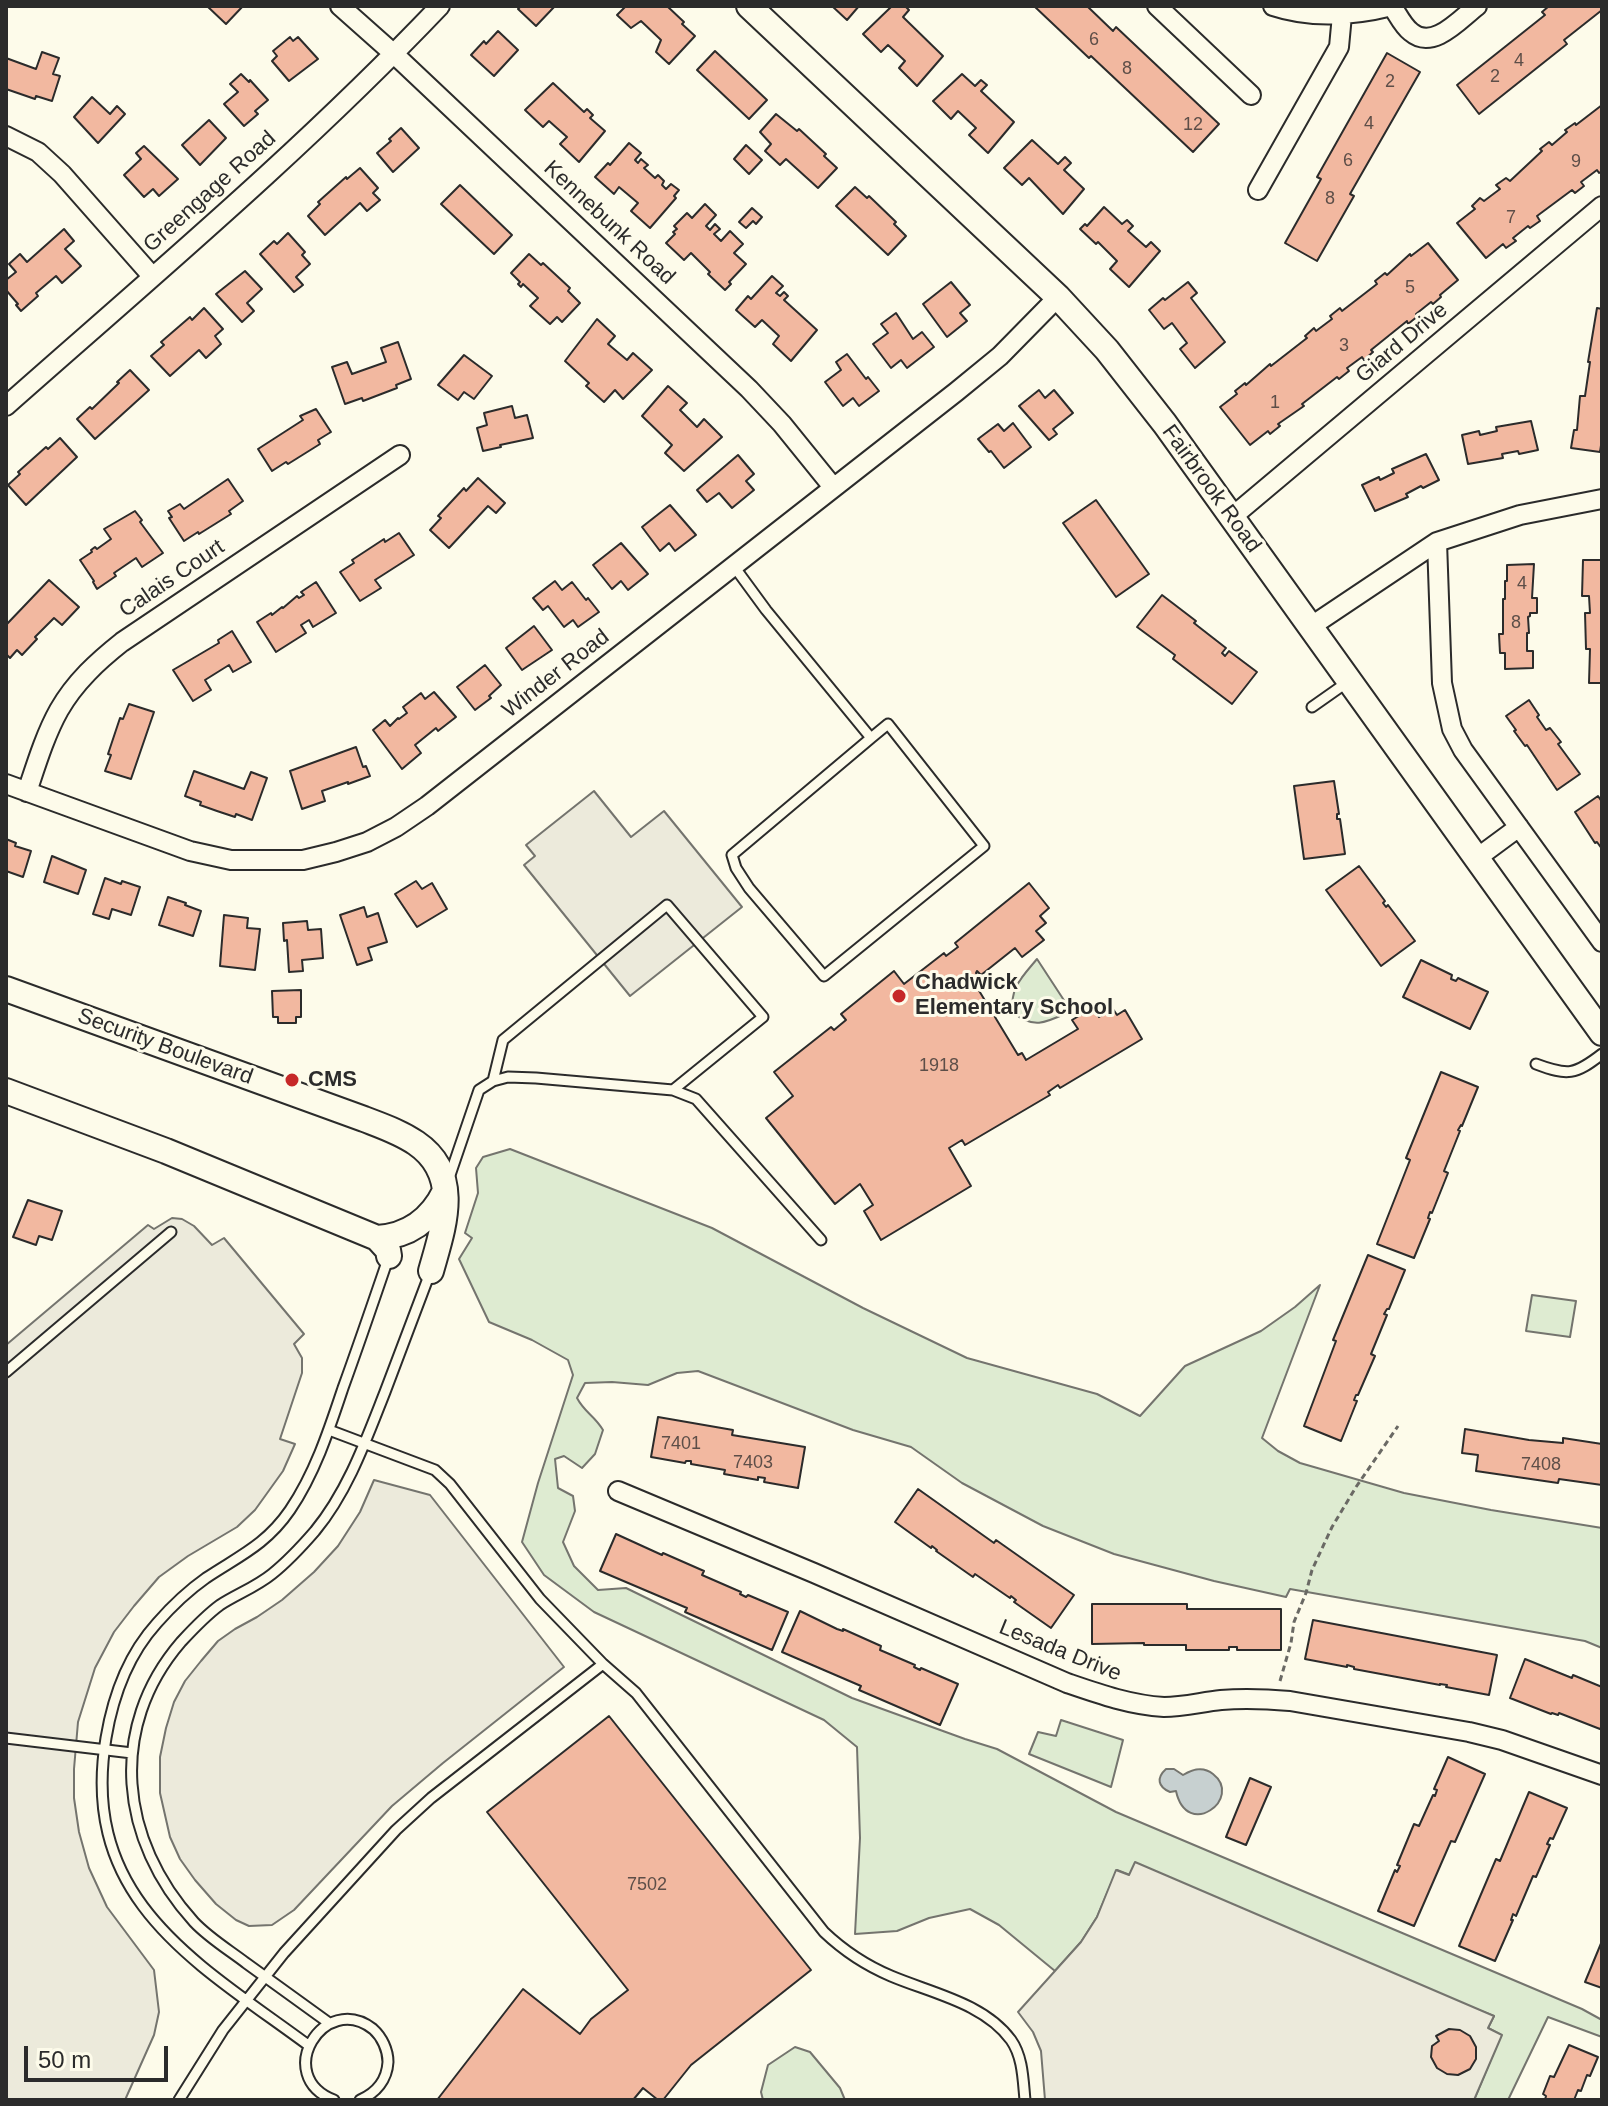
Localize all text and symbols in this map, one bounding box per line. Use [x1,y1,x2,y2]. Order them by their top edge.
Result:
house number: 6 [1089,29,1099,51]
house number: 4 [1514,50,1524,72]
house number: 8 [1122,58,1132,80]
house number: 2 [1490,66,1500,88]
house number: 2 [1385,71,1395,93]
house number: 4 [1364,113,1374,135]
house number: 12 [1183,114,1203,136]
street label: Greengage Road [138,126,282,258]
house number: 6 [1343,150,1353,172]
house number: 9 [1571,151,1581,173]
street label: Kennebunk Road [538,155,680,291]
house number: 8 [1325,188,1335,210]
house number: 7 [1506,207,1516,229]
house number: 5 [1405,277,1415,299]
street label: Giard Drive [1351,297,1453,389]
house number: 3 [1339,335,1349,357]
house number: 1 [1270,392,1280,414]
street label: Fairbrook Road [1156,420,1266,558]
street label: Calais Court [114,534,230,624]
house number: 4 [1517,573,1527,595]
house number: 8 [1511,612,1521,634]
street label: Winder Road [497,624,615,724]
place label: Chadwick Elementary School [915,970,1113,1022]
marker: Chadwick Elementary School [890,987,908,1005]
street label: Security Boulevard [74,1003,256,1091]
house number: 1918 [919,1055,959,1077]
place label: CMS [308,1067,357,1093]
marker: CMS [283,1071,301,1089]
house number: 7401 [661,1433,701,1455]
house number: 7403 [733,1452,773,1474]
house number: 7408 [1521,1454,1561,1476]
street label: Lesada Drive [995,1614,1125,1688]
house number: 7502 [627,1874,667,1896]
scale bar [28,2030,172,2080]
text: 50 m [38,2046,91,2073]

